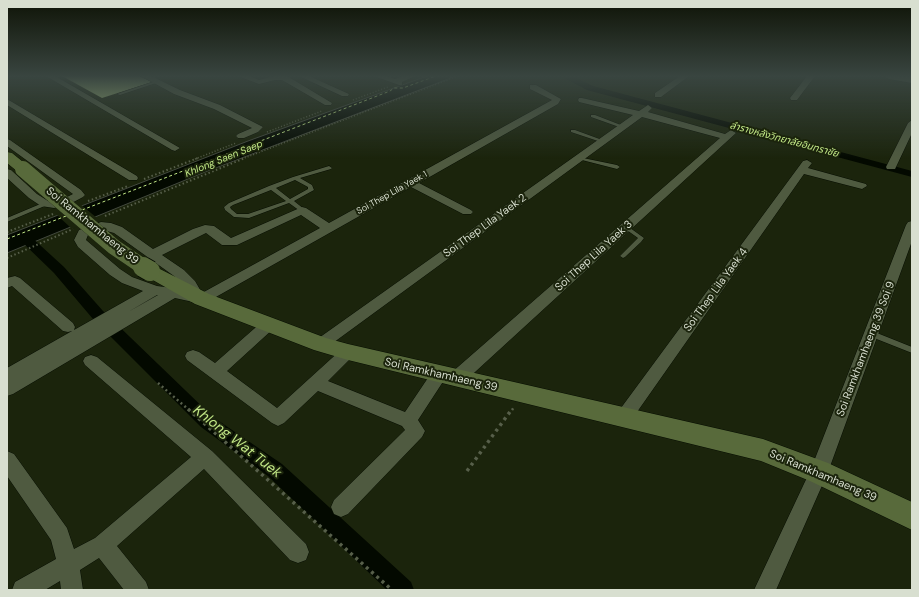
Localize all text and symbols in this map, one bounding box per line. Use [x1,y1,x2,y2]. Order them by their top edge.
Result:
water label: ลำรางหลังวิทยาลัยอินทราชัย [728,120,840,160]
water label: Khlong Saen Saep [183,138,265,180]
street label: Soi Thep Lila Yaek 1 [355,169,429,217]
street label: Soi Ramkhamhaeng 39 [43,185,141,267]
street label: Soi Thep Lila Yaek 2 [441,191,529,261]
street label: Soi Thep Lila Yaek 3 [553,218,635,294]
street label: Soi Thep Lila Yaek 4 [681,246,751,334]
street label: Soi Ramkhamhaeng 39 Soi 9 [834,280,898,418]
street label: Soi Ramkhamhaeng 39 [383,356,499,394]
water label: Khlong Wat Tuek [189,402,285,482]
street label: Soi Ramkhamhaeng 39 [767,447,879,505]

